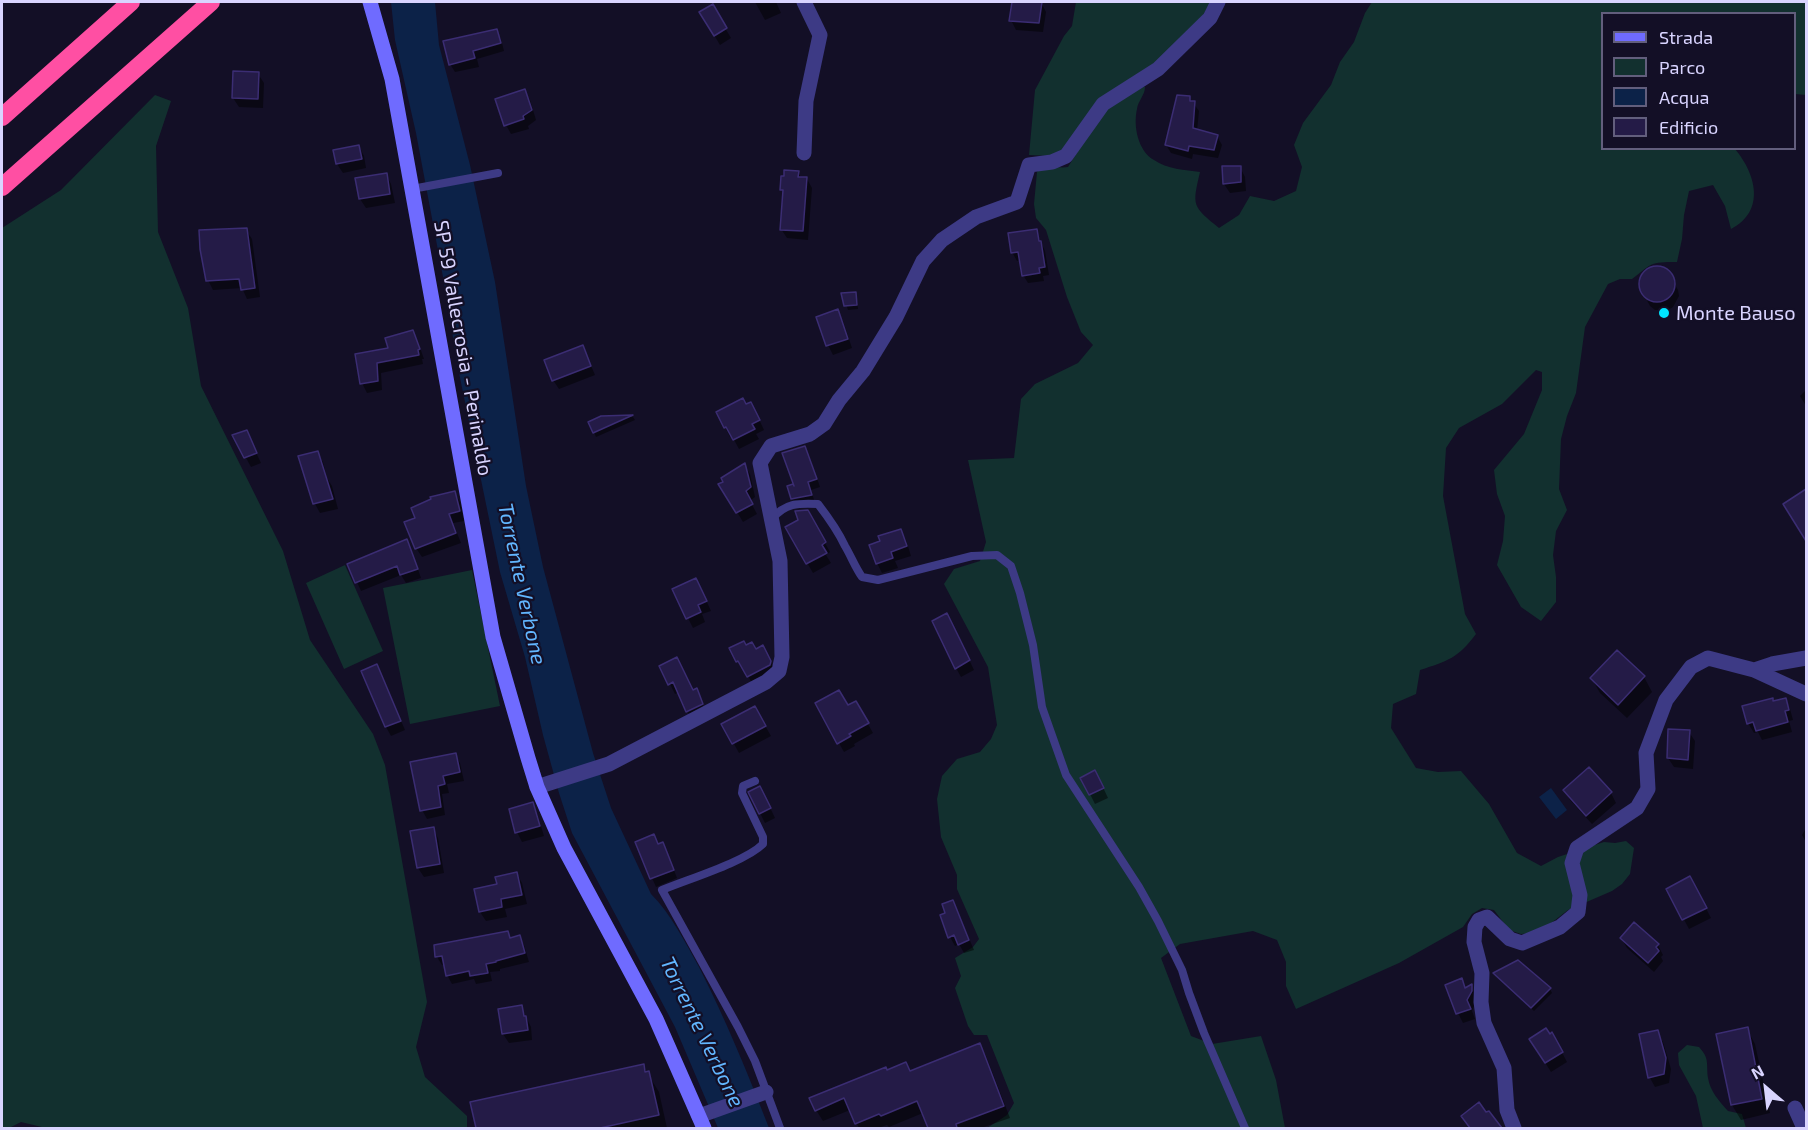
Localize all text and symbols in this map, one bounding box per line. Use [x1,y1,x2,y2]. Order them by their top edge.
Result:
legend [1601,12,1796,150]
text: Strada [1659,26,1713,48]
text: Parco [1659,56,1705,78]
text: Acqua [1659,86,1709,108]
text: Edificio [1659,116,1718,138]
street label: SP 59 Vallecrosia - Perinaldo [429,218,497,478]
place label: Monte Bauso [1676,301,1796,325]
marker: Monte Bauso [1657,306,1671,320]
water label: Torrente Verbone [493,501,551,667]
water label: Torrente Verbone [655,953,749,1111]
north arrow [1736,1058,1796,1118]
text: N [1748,1061,1767,1083]

